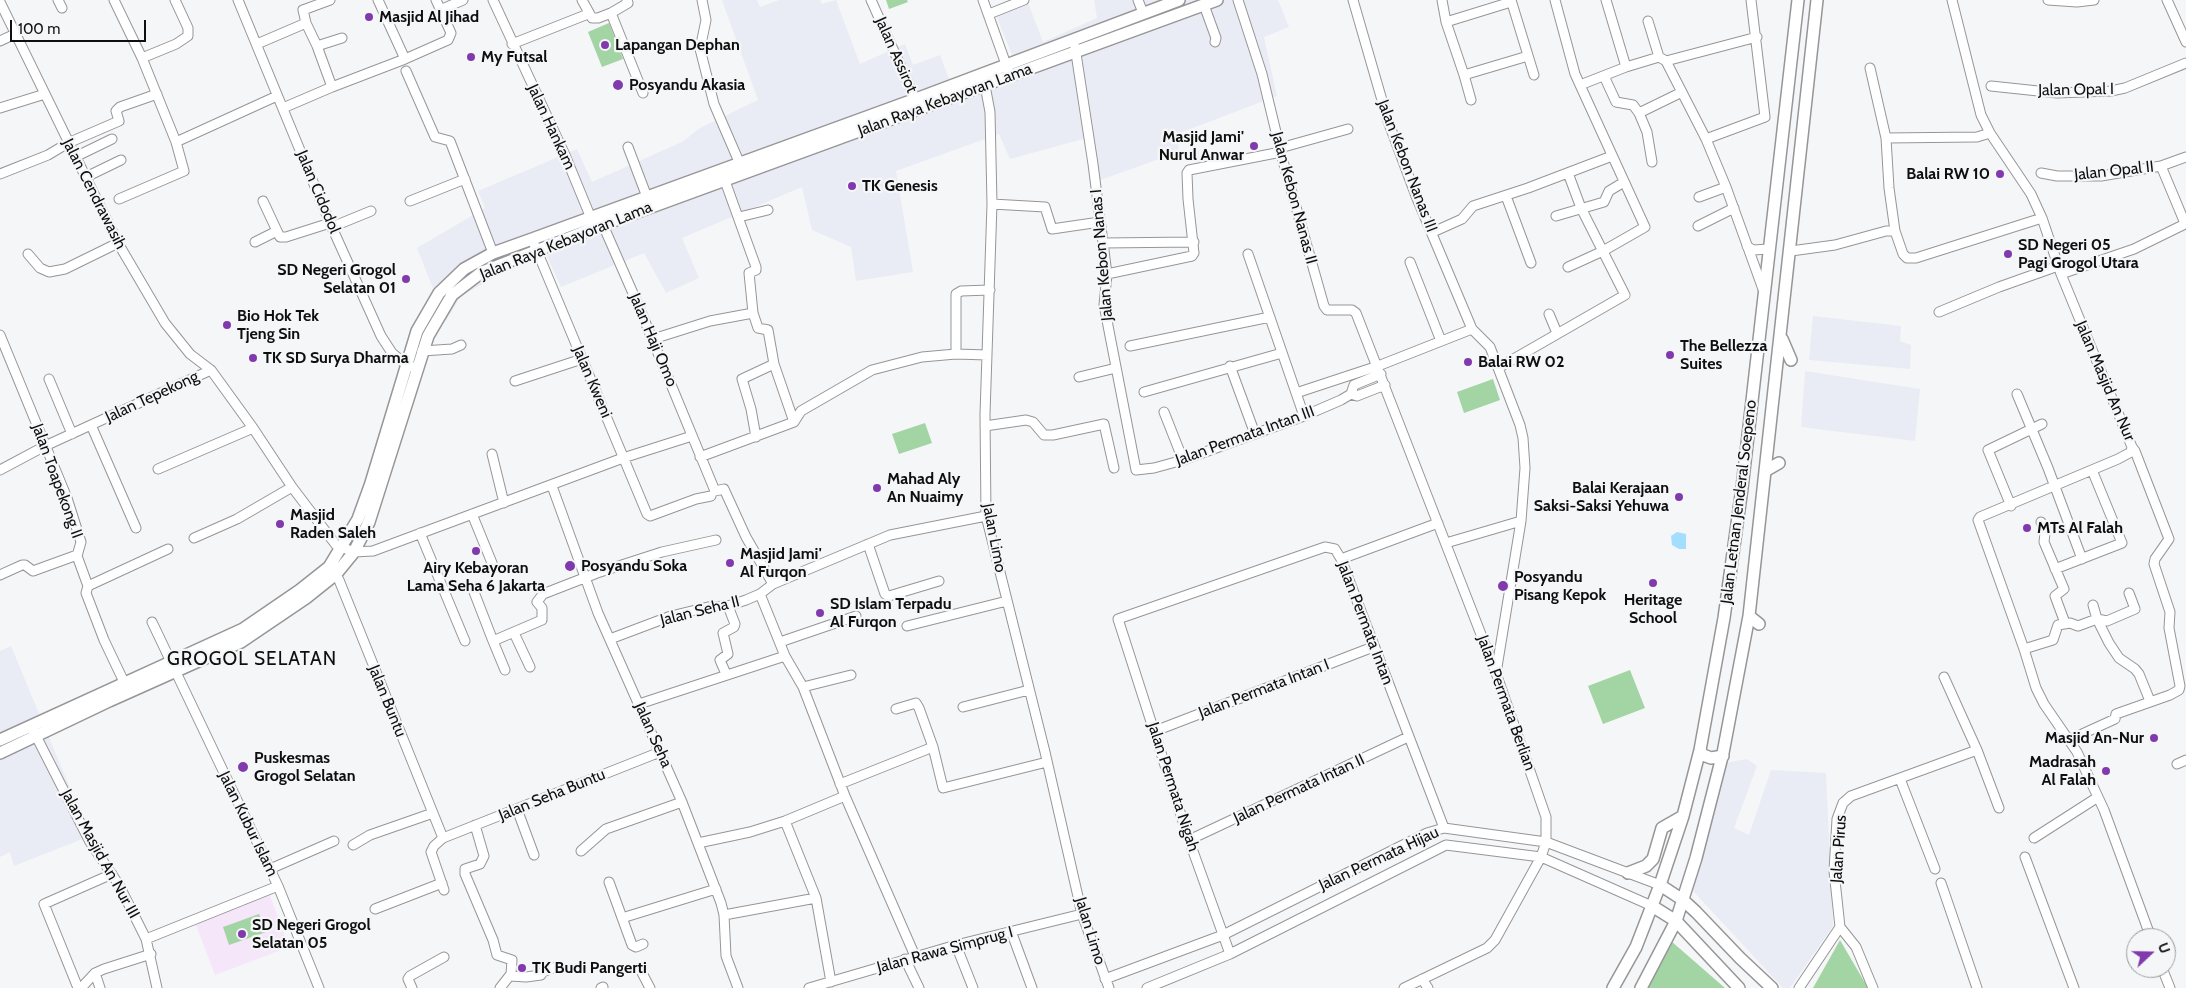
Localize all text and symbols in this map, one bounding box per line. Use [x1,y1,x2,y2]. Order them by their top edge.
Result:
place label: Masjid Al Jihad [379,7,479,27]
scale bar [12,10,149,42]
marker: Masjid Al Jihad [363,11,375,23]
street label: Jalan Assirot [871,14,921,96]
text: 100 m [18,20,60,38]
place label: Lapangan Dephan [615,35,740,55]
marker: Lapangan Dephan [599,39,611,51]
place label: My Futsal [481,47,547,67]
marker: My Futsal [465,51,477,63]
street label: Jalan Raya Kebayoran Lama [855,60,1035,140]
place label: Posyandu Akasia [629,75,745,95]
marker: Posyandu Akasia [611,78,625,92]
street label: Jalan Opal I [2038,80,2114,100]
street label: Jalan Hankam [523,81,579,173]
street label: Jalan Kebon Nanas III [1373,97,1441,235]
place label: Masjid Jami' Nurul Anwar [1159,127,1244,165]
street label: Jalan Kebon Nanas II [1267,130,1321,266]
street label: Jalan Cendrawasih [58,135,130,253]
marker: Masjid Jami' Nurul Anwar [1248,140,1260,152]
street label: Jalan Cidodol [292,148,344,236]
street label: Jalan Opal II [2073,157,2155,185]
place label: Balai RW 10 [1906,164,1990,184]
marker: Balai RW 10 [1994,168,2006,180]
place label: TK Genesis [862,176,938,196]
marker: TK Genesis [846,180,858,192]
street label: Jalan Kebon Nanas I [1087,188,1117,322]
street label: Jalan Raya Kebayoran Lama [477,198,655,284]
place label: SD Negeri 05 Pagi Grogol Utara [2018,235,2139,273]
marker: SD Negeri 05 Pagi Grogol Utara [2002,248,2014,260]
place label: SD Negeri Grogol Selatan 01 [277,260,396,298]
marker: SD Negeri Grogol Selatan 01 [400,273,412,285]
street label: Jalan Haji Omo [625,290,681,390]
place label: Bio Hok Tek Tjeng Sin [237,306,319,344]
street label: Jalan Masjid An Nur [2071,318,2139,444]
marker: Bio Hok Tek Tjeng Sin [221,319,233,331]
place label: The Bellezza Suites [1680,336,1767,374]
street label: Jalan Kweni [568,343,616,421]
place label: TK SD Surya Dharma [263,348,409,368]
marker: The Bellezza Suites [1664,349,1676,361]
marker: TK SD Surya Dharma [247,352,259,364]
place label: Balai RW 02 [1478,352,1564,372]
marker: Balai RW 02 [1462,356,1474,368]
street label: Jalan Tepekong [102,367,202,427]
street label: Jalan Letnan Jenderal Soepeno [1717,399,1761,605]
street label: Jalan Permata Intan III [1173,402,1317,470]
street label: Jalan Toapekong II [27,421,87,541]
place label: Mahad Aly An Nuaimy [887,469,963,507]
place label: Balai Kerajaan Saksi-Saksi Yehuwa [1534,478,1669,516]
marker: Mahad Aly An Nuaimy [871,482,883,494]
marker: Balai Kerajaan Saksi-Saksi Yehuwa [1673,491,1685,503]
street label: Jalan Limo [978,502,1010,574]
place label: Masjid Raden Saleh [290,505,376,543]
marker: Masjid Raden Saleh [274,518,286,530]
place label: MTs Al Falah [2037,518,2123,538]
marker: MTs Al Falah [2021,522,2033,534]
place label: Masjid Jami' Al Furqon [740,544,822,582]
marker: Airy Kebayoran Lama Seha 6 Jakarta [470,545,482,557]
place label: Posyandu Soka [581,556,687,576]
marker: Masjid Jami' Al Furqon [724,557,736,569]
place label: Airy Kebayoran Lama Seha 6 Jakarta [407,558,545,596]
marker: Posyandu Soka [563,559,577,573]
street label: Jalan Permata Intan [1333,559,1397,687]
place label: Posyandu Pisang Kepok [1514,567,1606,605]
marker: Heritage School [1647,577,1659,589]
marker: Posyandu Pisang Kepok [1496,579,1510,593]
place label: Heritage School [1624,590,1682,628]
street label: Jalan Seha II [658,592,742,630]
place label: SD Islam Terpadu Al Furqon [830,594,952,632]
marker: SD Islam Terpadu Al Furqon [814,607,826,619]
street label: Jalan Permata Berlian [1473,633,1539,773]
district label: GROGOL SELATAN [165,648,339,670]
street label: Jalan Permata Intan I [1196,655,1332,723]
street label: Jalan Buntu [364,662,410,740]
street label: Jalan Seha [630,699,676,771]
street label: Jalan Permata Nigah [1143,720,1203,854]
place label: Masjid An-Nur [2045,728,2144,748]
marker: Masjid An-Nur [2148,732,2160,744]
place label: Puskesmas Grogol Selatan [254,748,356,786]
street label: Jalan Permata Intan II [1230,750,1368,828]
place label: Madrasah Al Falah [2029,752,2096,790]
marker: Puskesmas Grogol Selatan [236,760,250,774]
street label: Jalan Seha Buntu [496,765,608,825]
marker: Madrasah Al Falah [2100,765,2112,777]
street label: Jalan Kubur Islam [214,768,282,880]
street label: Jalan Masjid An Nur III [56,786,144,922]
street label: Jalan Pirus [1827,814,1851,884]
street label: Jalan Permata Hijau [1316,823,1442,895]
street label: Jalan Limo [1071,895,1109,967]
place label: SD Negeri Grogol Selatan 05 [252,915,371,953]
street label: Jalan Rawa Simprug I [875,923,1015,977]
marker: SD Negeri Grogol Selatan 05 [236,928,248,940]
north arrow [2126,928,2176,978]
text: U [2154,940,2174,956]
place label: TK Budi Pangerti [532,958,647,978]
marker: TK Budi Pangerti [516,962,528,974]

